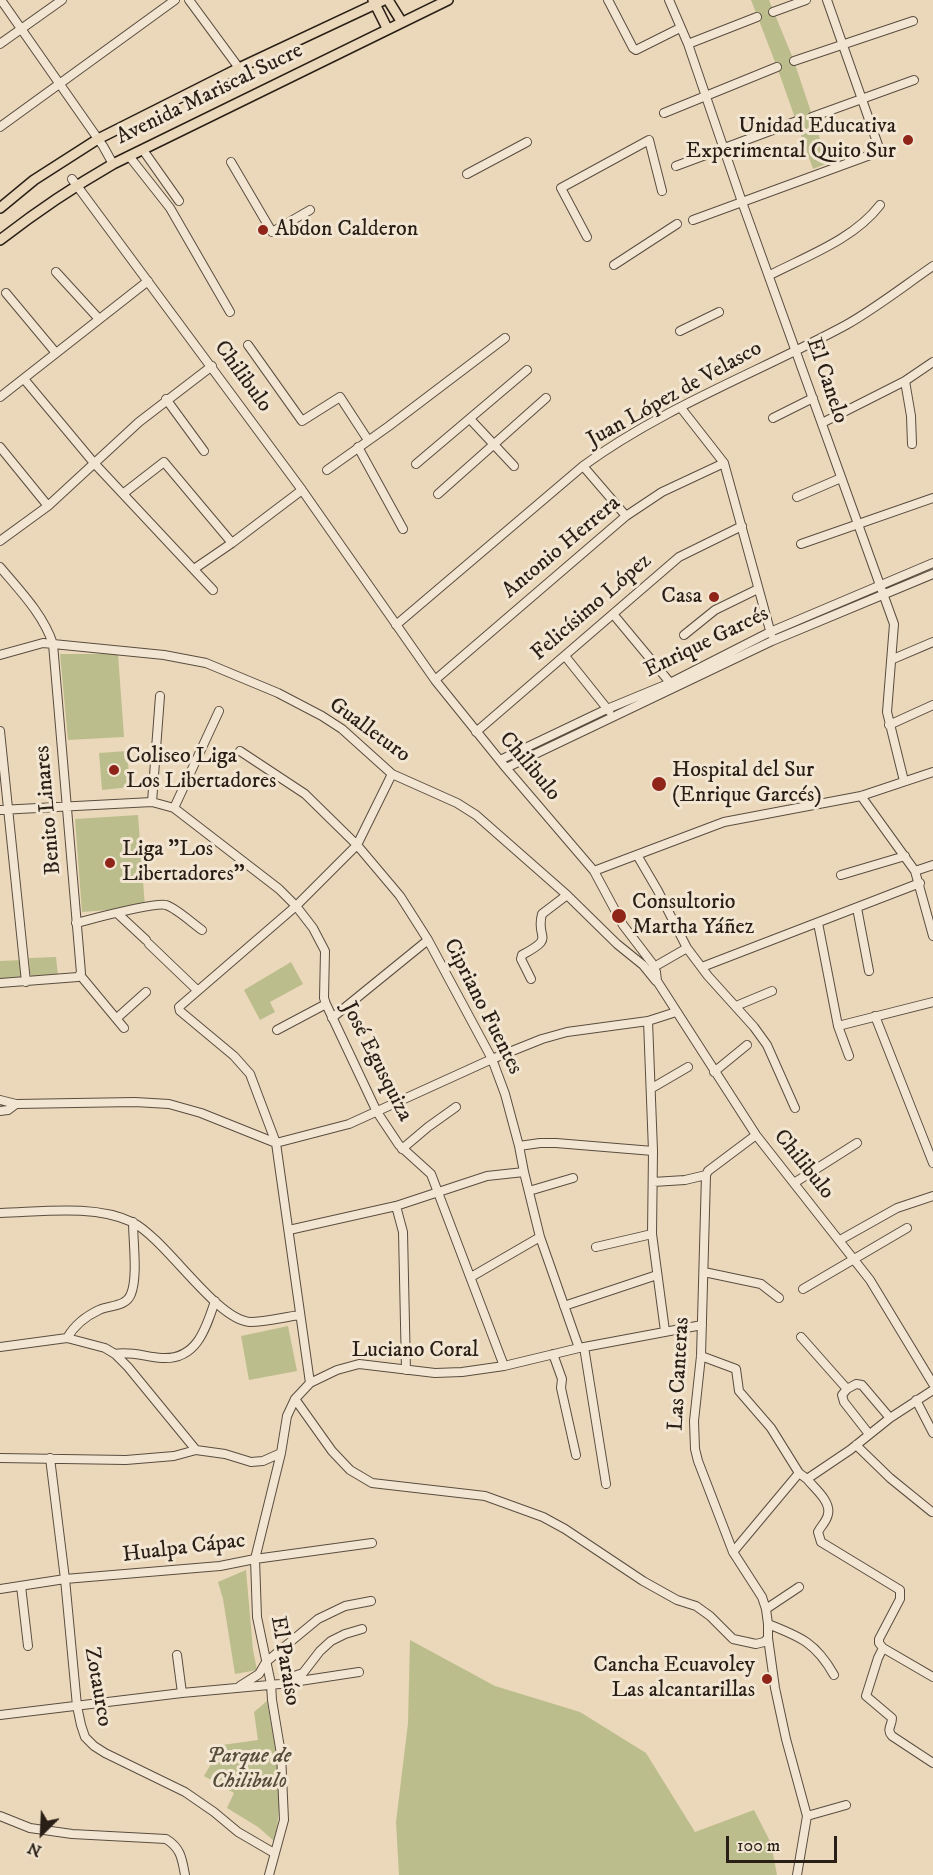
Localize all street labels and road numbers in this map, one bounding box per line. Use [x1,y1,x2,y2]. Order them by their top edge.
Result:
street label: Avenida Mariscal Sucre [112,38,308,152]
street label: El Canelo [799,335,853,427]
street label: Chilibulo [207,336,277,418]
street label: Juan López de Velasco [583,336,767,454]
street label: Antonio Herrera [498,491,626,605]
street label: Felicísimo López [527,549,657,667]
street label: Enrique Garcés [641,602,773,684]
street label: Gualleturo [323,693,415,769]
street label: Chilibulo [492,727,566,807]
street label: Benito Linares [30,744,68,876]
street label: Cipriano Fuentes [436,935,528,1079]
street label: José Egusquiza [335,998,417,1126]
street label: Chilibulo [767,1125,839,1205]
street label: Las Canteras [664,1317,696,1431]
street label: Luciano Coral [351,1338,479,1364]
street label: Hualpa Cápac [121,1528,247,1570]
street label: El Paraíso [263,1614,305,1708]
street label: Zotaurco [77,1645,117,1729]

